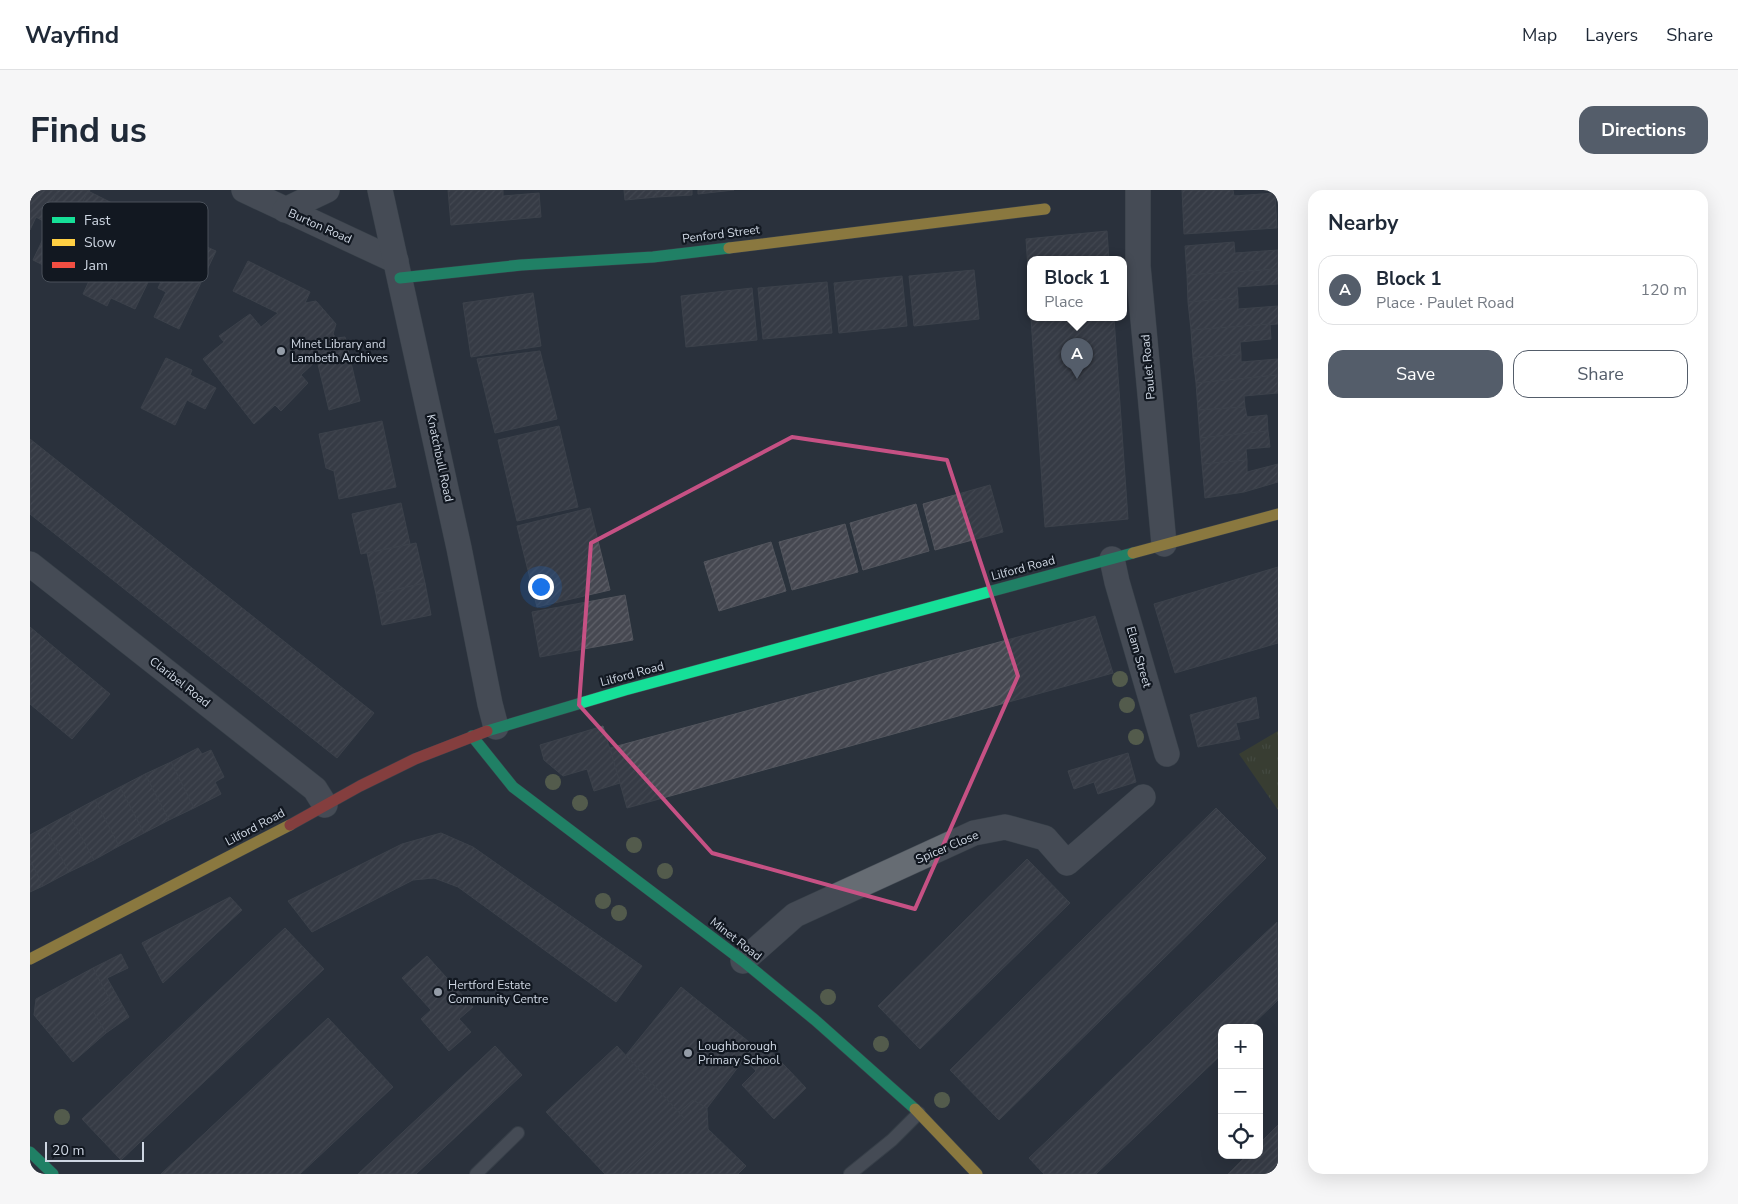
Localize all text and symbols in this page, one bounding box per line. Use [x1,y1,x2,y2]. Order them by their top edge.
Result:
text: Wayfind [25,19,119,51]
text: Map [1522,23,1557,47]
text: Layers [1585,23,1638,47]
text: Share [1666,23,1713,47]
button: Directions [1579,106,1708,154]
text: Find us [30,107,147,154]
legend [42,202,208,282]
street label: Burton Road [286,205,354,247]
text: Nearby [1328,209,1398,237]
text: Fast [84,211,110,230]
street label: Penford Street [681,221,762,247]
text: Slow [84,233,116,252]
text: Jam [83,256,108,275]
popup [1027,256,1127,321]
text: Block 1 [1044,265,1110,291]
text: Block 1 [1376,266,1442,292]
text: A [1339,279,1351,301]
text: 120 m [1640,279,1687,301]
text: Place [1044,291,1083,313]
text: Place · Paulet Road [1376,292,1514,314]
street label: Paulet Road [1137,334,1159,400]
place label: Minet Library and Lambeth Archives [291,336,388,366]
pin: A [1061,338,1093,379]
marker: Minet Library and Lambeth Archives [275,345,287,357]
button: Save [1328,350,1503,398]
button: Share [1513,350,1688,398]
street label: Knatchbull Road [423,413,457,503]
street label: Lilford Road [989,552,1057,584]
your location [528,574,554,600]
street label: Elam Street [1123,625,1156,690]
street label: Claribel Road [146,653,214,711]
street label: Lilford Road [598,658,666,690]
street label: Lilford Road [222,805,288,849]
street label: Spicer Close [913,827,981,867]
street label: Minet Road [707,914,765,964]
place label: Hertford Estate Community Centre [448,977,548,1007]
marker: Hertford Estate Community Centre [432,986,444,998]
map controls [1218,1024,1263,1159]
button: + [1218,1024,1263,1069]
place label: Loughborough Primary School [698,1038,780,1068]
marker: Loughborough Primary School [682,1047,694,1059]
button: − [1218,1069,1263,1114]
button: locate [1218,1114,1263,1159]
scale bar [45,1139,144,1162]
text: 20 m [52,1141,84,1160]

